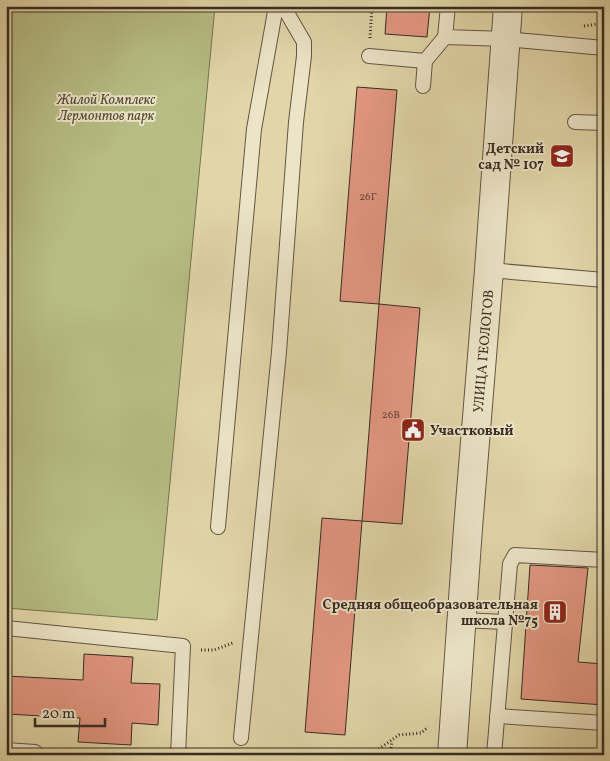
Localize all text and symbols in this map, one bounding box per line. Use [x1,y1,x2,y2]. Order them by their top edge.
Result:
park label: Жилой Комплекс Лермонтов парк [56,91,155,126]
place label: Детский сад № 107 [478,140,544,175]
school or university icon: Детский сад № 107 [549,143,575,169]
house number: 26Г [359,190,377,205]
street label: УЛИЦА ГЕОЛОГОВ [470,289,499,413]
house number: 26В [382,408,400,423]
public building icon: Участковый [400,417,426,443]
place label: Участковый [430,422,513,441]
place label: Средняя общеобразовательная школа №75 [323,596,538,631]
building icon: Средняя общеобразовательная школа №75 [542,599,568,625]
scale bar [35,696,105,728]
text: 20 m [42,704,75,725]

